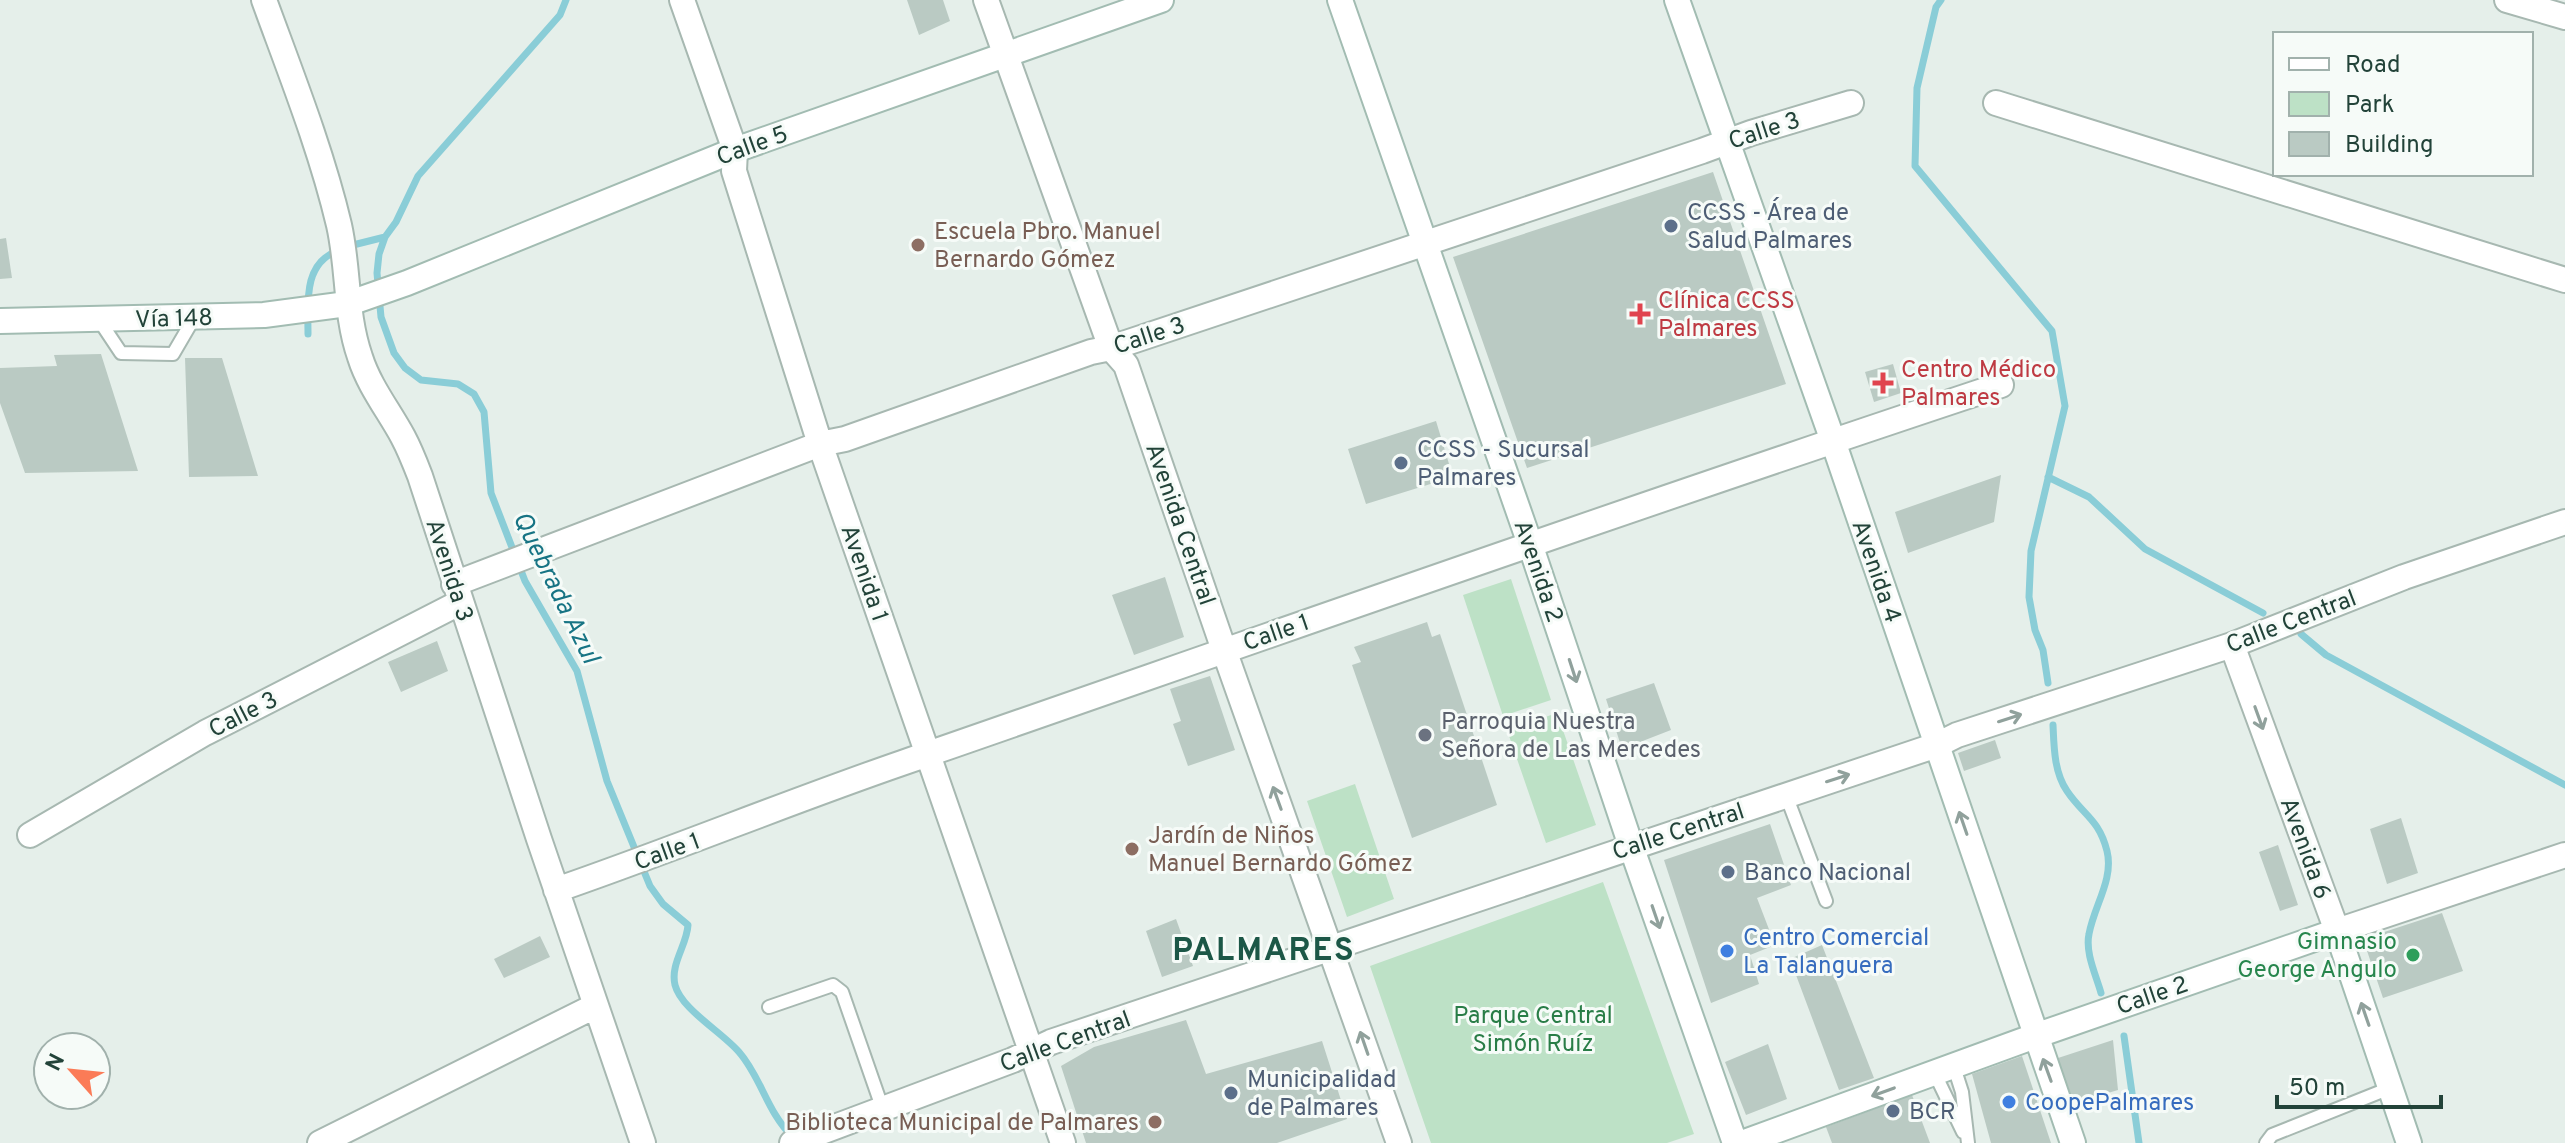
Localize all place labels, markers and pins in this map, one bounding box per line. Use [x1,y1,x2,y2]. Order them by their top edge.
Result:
place label: CCSS - Área de Salud Palmares [1687,197,1852,257]
marker: CCSS - Área de Salud Palmares [1662,217,1680,235]
place label: Escuela Pbro. Manuel Bernardo Gómez [934,218,1161,276]
marker: Escuela Pbro. Manuel Bernardo Gómez [909,236,927,254]
place label: Clínica CCSS Palmares [1658,287,1795,345]
marker: Clínica CCSS Palmares [1629,303,1651,325]
place label: Centro Médico Palmares [1901,356,2056,414]
marker: Centro Médico Palmares [1872,372,1894,394]
place label: CCSS - Sucursal Palmares [1417,436,1590,494]
marker: CCSS - Sucursal Palmares [1392,454,1410,472]
place label: Parroquia Nuestra Señora de Las Mercedes [1441,708,1701,766]
marker: Parroquia Nuestra Señora de Las Mercedes [1416,726,1434,744]
place label: Jardín de Niños Manuel Bernardo Gómez [1148,822,1413,880]
marker: Jardín de Niños Manuel Bernardo Gómez [1123,840,1141,858]
place label: Banco Nacional [1744,859,1911,889]
marker: Banco Nacional [1719,863,1737,881]
place label: Centro Comercial La Talanguera [1743,924,1929,982]
place label: Gimnasio George Angulo [2237,928,2397,986]
marker: Centro Comercial La Talanguera [1718,942,1736,960]
marker: Gimnasio George Angulo [2404,946,2422,964]
place label: Municipalidad de Palmares [1247,1066,1397,1124]
marker: Municipalidad de Palmares [1222,1084,1240,1102]
place label: CoopePalmares [2025,1089,2194,1119]
marker: CoopePalmares [2000,1093,2018,1111]
place label: BCR [1909,1098,1956,1128]
marker: BCR [1884,1102,1902,1120]
place label: Biblioteca Municipal de Palmares [785,1109,1139,1139]
marker: Biblioteca Municipal de Palmares [1146,1113,1164,1131]

